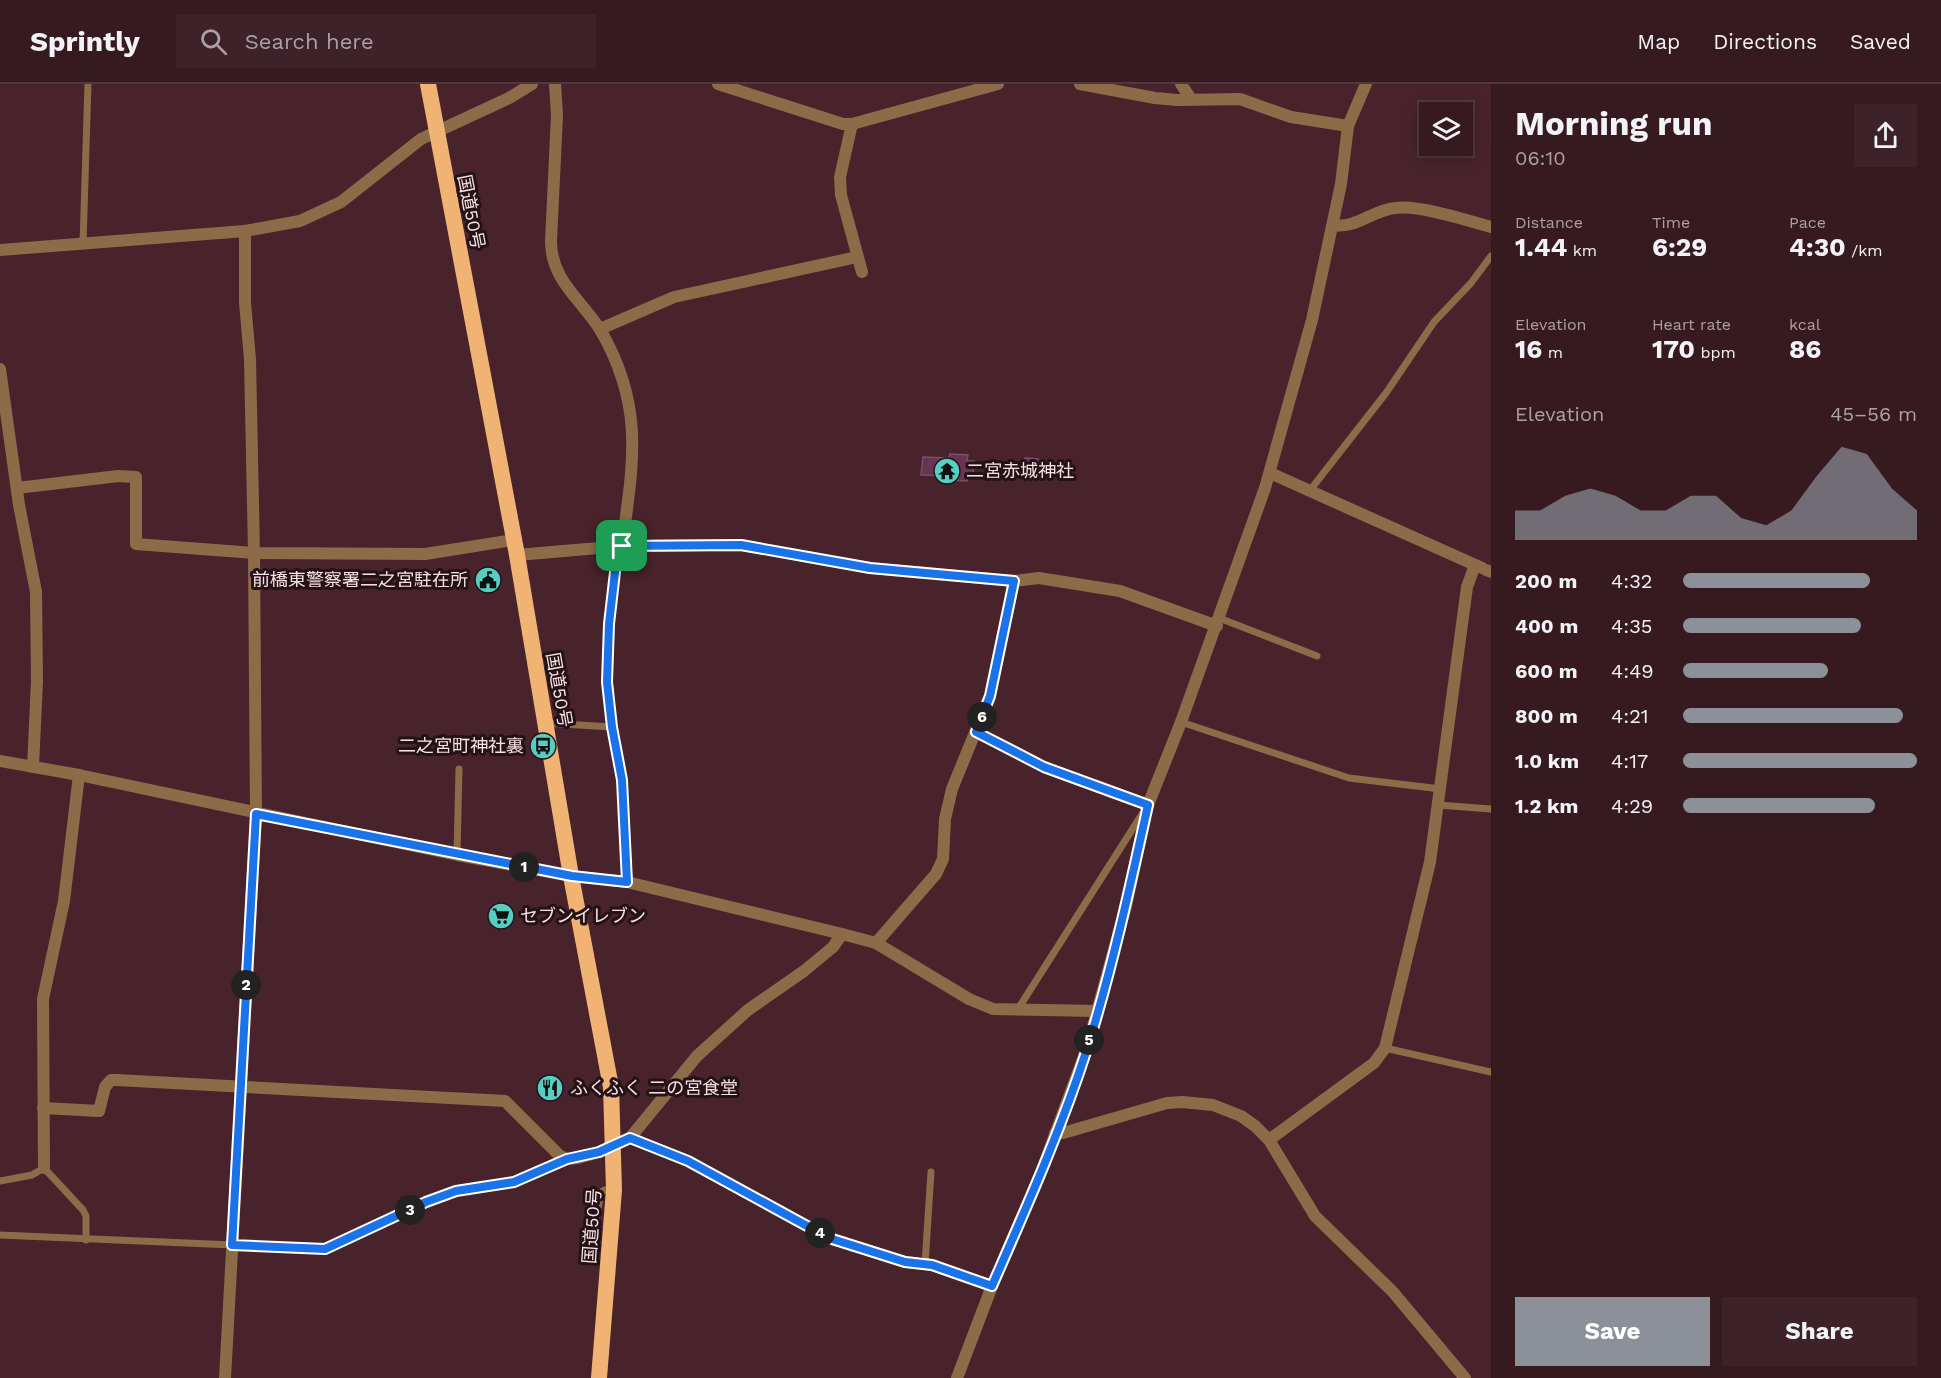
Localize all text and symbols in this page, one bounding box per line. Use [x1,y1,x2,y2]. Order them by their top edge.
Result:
search box [176,14,596,68]
text: Sprintly [30,25,140,58]
icon: search [197,25,230,58]
text: Search here [245,29,374,54]
text: Map [1637,29,1680,54]
text: Directions [1713,29,1817,54]
text: Saved [1850,29,1911,54]
map controls [1419,102,1473,156]
button: layers [1419,102,1473,156]
text: Morning run [1515,104,1712,143]
button: share [1854,104,1917,167]
text: 06:10 [1515,146,1566,170]
street label: 国道50号 [454,173,489,251]
text: Distance [1515,213,1583,232]
text: Time [1652,213,1690,232]
text: Pace [1789,213,1826,232]
text: 1.44 [1515,232,1567,262]
text: 6:29 [1652,232,1707,262]
text: 4:30 [1789,232,1846,262]
text: km [1567,241,1597,260]
text: /km [1846,241,1883,260]
text: Elevation [1515,315,1586,334]
text: Heart rate [1652,315,1731,334]
text: kcal [1789,315,1821,334]
text: 16 [1515,334,1542,364]
text: 170 [1652,334,1695,364]
text: 86 [1789,334,1821,364]
text: m [1542,343,1563,362]
text: bpm [1695,343,1736,362]
text: Elevation [1515,402,1604,426]
text: 45–56 m [1830,402,1917,426]
temple icon: 二宮赤城神社 [932,456,962,486]
place label: 二宮赤城神社 [966,460,1074,481]
pin [596,520,647,571]
icon: arrive [605,529,638,562]
public building icon: 前橋東警察署二之宮駐在所 [473,565,503,595]
place label: 前橋東警察署二之宮駐在所 [252,569,468,590]
text: 200 m [1515,569,1577,593]
text: 4:32 [1611,569,1652,593]
text: 400 m [1515,614,1578,638]
text: 4:35 [1611,614,1652,638]
street label: 国道50号 [543,651,576,729]
text: 600 m [1515,659,1578,683]
text: 4:49 [1611,659,1654,683]
pin: 6 [967,702,997,732]
text: 800 m [1515,704,1578,728]
text: 4:21 [1611,704,1649,728]
text: 6 [977,707,987,726]
bus stop icon: 二之宮町神社裏 [528,731,558,761]
place label: 二之宮町神社裏 [398,735,524,756]
text: 1.0 km [1515,749,1579,773]
text: 4:17 [1611,749,1648,773]
text: 1.2 km [1515,794,1578,818]
text: 4:29 [1611,794,1653,818]
pin: 1 [509,852,539,882]
text: 1 [521,857,527,876]
supermarket icon: セブンイレブン [486,901,516,931]
place label: セブンイレブン [520,905,646,926]
pin: 2 [231,970,261,1000]
text: 2 [241,975,251,994]
pin: 5 [1074,1025,1104,1055]
text: 5 [1084,1030,1094,1049]
restaurant icon: ふくふく 二の宮食堂 [535,1073,565,1103]
place label: ふくふく 二の宮食堂 [570,1077,738,1098]
street label: 国道50号 [578,1187,605,1264]
pin: 3 [395,1195,425,1225]
text: 3 [405,1200,415,1219]
pin: 4 [805,1218,835,1248]
text: 4 [815,1223,825,1242]
button: Save [1515,1297,1710,1366]
button: Share [1722,1297,1917,1366]

